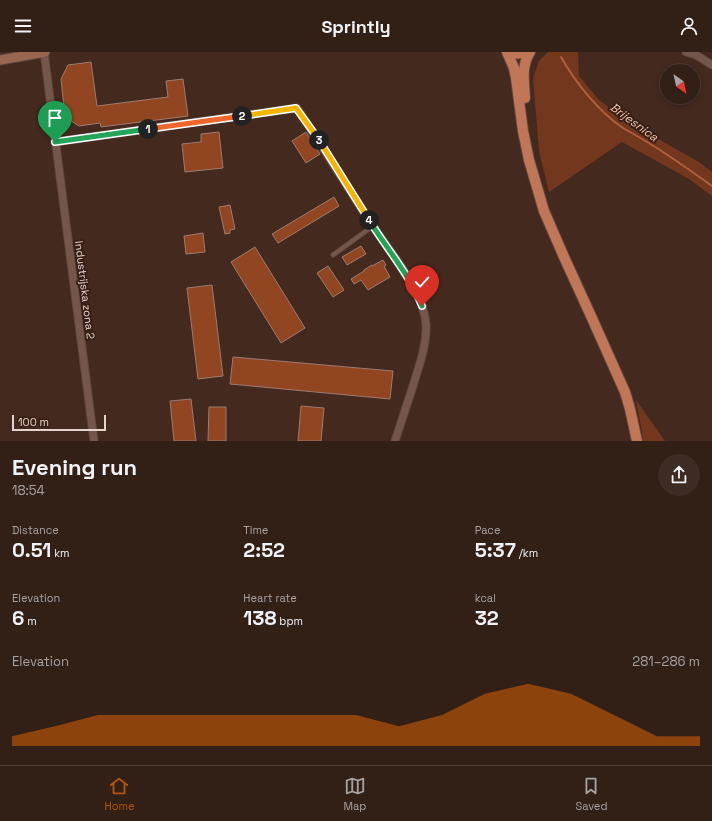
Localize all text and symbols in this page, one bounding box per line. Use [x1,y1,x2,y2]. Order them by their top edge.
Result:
icon: menu [12,15,34,37]
text: Sprintly [321,15,391,38]
icon: person [678,15,700,37]
north arrow [660,64,700,104]
map controls [660,64,700,104]
water label: Brijesnica [607,99,661,145]
pin [38,101,72,142]
pin: 2 [232,106,252,126]
icon: arrive [44,107,66,129]
text: 2 [239,109,245,123]
pin: 1 [138,119,158,139]
text: 1 [146,122,150,136]
pin: 3 [309,130,329,150]
text: 3 [316,133,322,147]
pin: 4 [359,210,379,230]
text: 4 [366,213,373,227]
street label: Industrijska zona 2 [72,240,98,340]
pin [405,265,439,306]
icon: check [411,271,433,293]
scale bar [12,413,106,432]
text: 100 m [18,415,49,429]
text: Evening run [12,453,137,481]
button: share [658,454,700,496]
text: 18:54 [12,482,45,499]
text: Distance [12,523,59,537]
text: Time [243,523,268,537]
text: Pace [475,523,500,537]
text: 0.51 [12,537,51,563]
text: 2:52 [243,537,285,563]
text: 5:37 [475,537,516,563]
text: km [51,546,70,560]
text: /km [516,546,538,560]
text: Elevation [12,591,60,605]
text: Heart rate [243,591,297,605]
text: kcal [475,591,496,605]
text: 6 [12,605,24,631]
text: 138 [243,605,277,631]
text: 32 [475,605,499,631]
text: m [24,614,37,628]
text: bpm [277,614,303,628]
text: Elevation [12,653,69,670]
text: 281–286 m [632,653,700,670]
tab: Home [104,775,134,813]
tab: Map [343,775,366,813]
tab: Saved [575,775,607,813]

